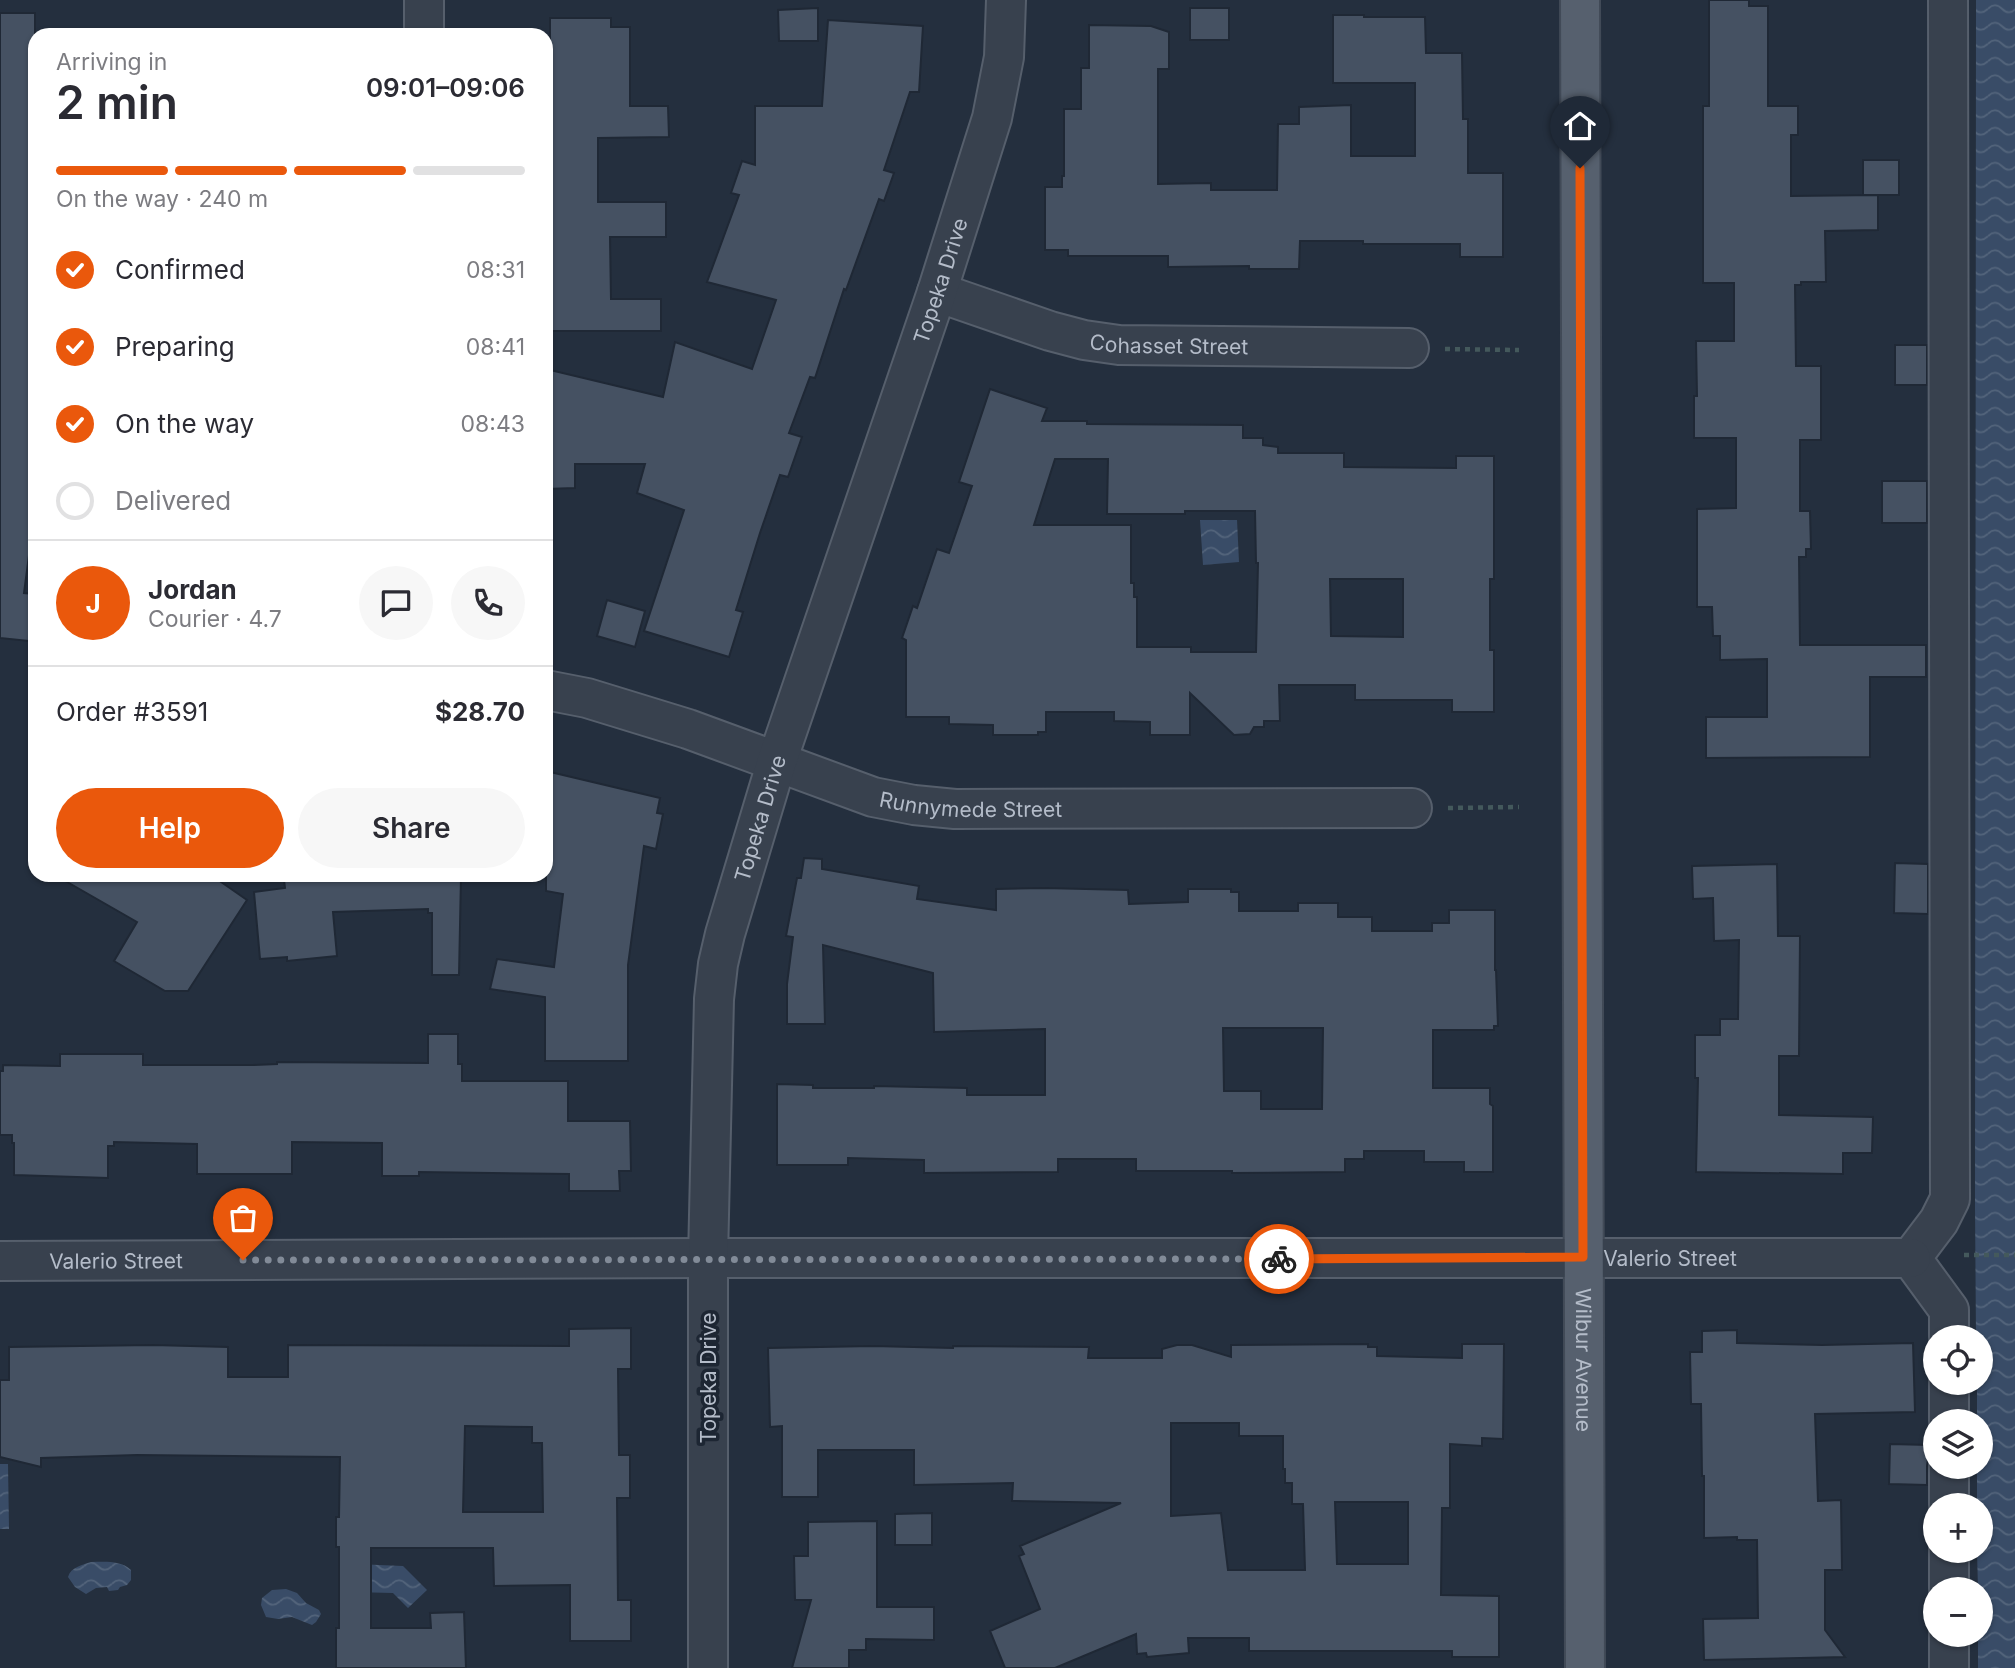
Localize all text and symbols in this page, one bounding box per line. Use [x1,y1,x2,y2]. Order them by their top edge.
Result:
text: Arriving in [56,48,167,76]
text: 09:01–09:06 [366,72,525,103]
text: 2 min [56,74,178,130]
pin [1550,96,1610,168]
icon: home [1561,107,1599,145]
text: On the way · 240 m [56,185,268,213]
street label: Topeka Drive [908,215,972,347]
icon: check [56,251,94,289]
text: Confirmed [115,254,245,285]
text: 08:31 [466,256,525,284]
icon: check [56,328,94,366]
street label: Cohasset Street [1088,328,1249,359]
text: Preparing [115,331,235,362]
text: 08:41 [466,333,525,361]
icon: check [56,405,94,443]
text: On the way [115,408,254,439]
text: 08:43 [461,410,525,438]
text: Delivered [115,485,231,516]
button: chat [359,566,433,640]
button: phone [451,566,525,640]
text: Jordan [148,574,237,605]
text: J [85,588,101,619]
text: Courier · 4.7 [148,605,282,633]
text: Order #3591 [56,696,208,727]
text: $28.70 [435,696,525,727]
street label: Topeka Drive [729,752,791,885]
street label: Runnymede Street [877,786,1062,822]
button: Help [56,788,284,868]
button: Share [298,788,525,868]
pin [213,1188,273,1260]
icon: bag [224,1199,262,1237]
courier [1244,1224,1314,1294]
icon: bike [1260,1240,1298,1278]
street label: Valerio Street [1603,1246,1737,1271]
street label: Valerio Street [49,1248,183,1273]
street label: Wilbur Avenue [1571,1288,1597,1432]
street label: Topeka Drive [696,1313,721,1443]
map controls [1923,1325,1993,1647]
button: locate [1923,1325,1993,1395]
button: layers [1923,1409,1993,1479]
button: + [1923,1493,1993,1563]
button: − [1923,1577,1993,1647]

